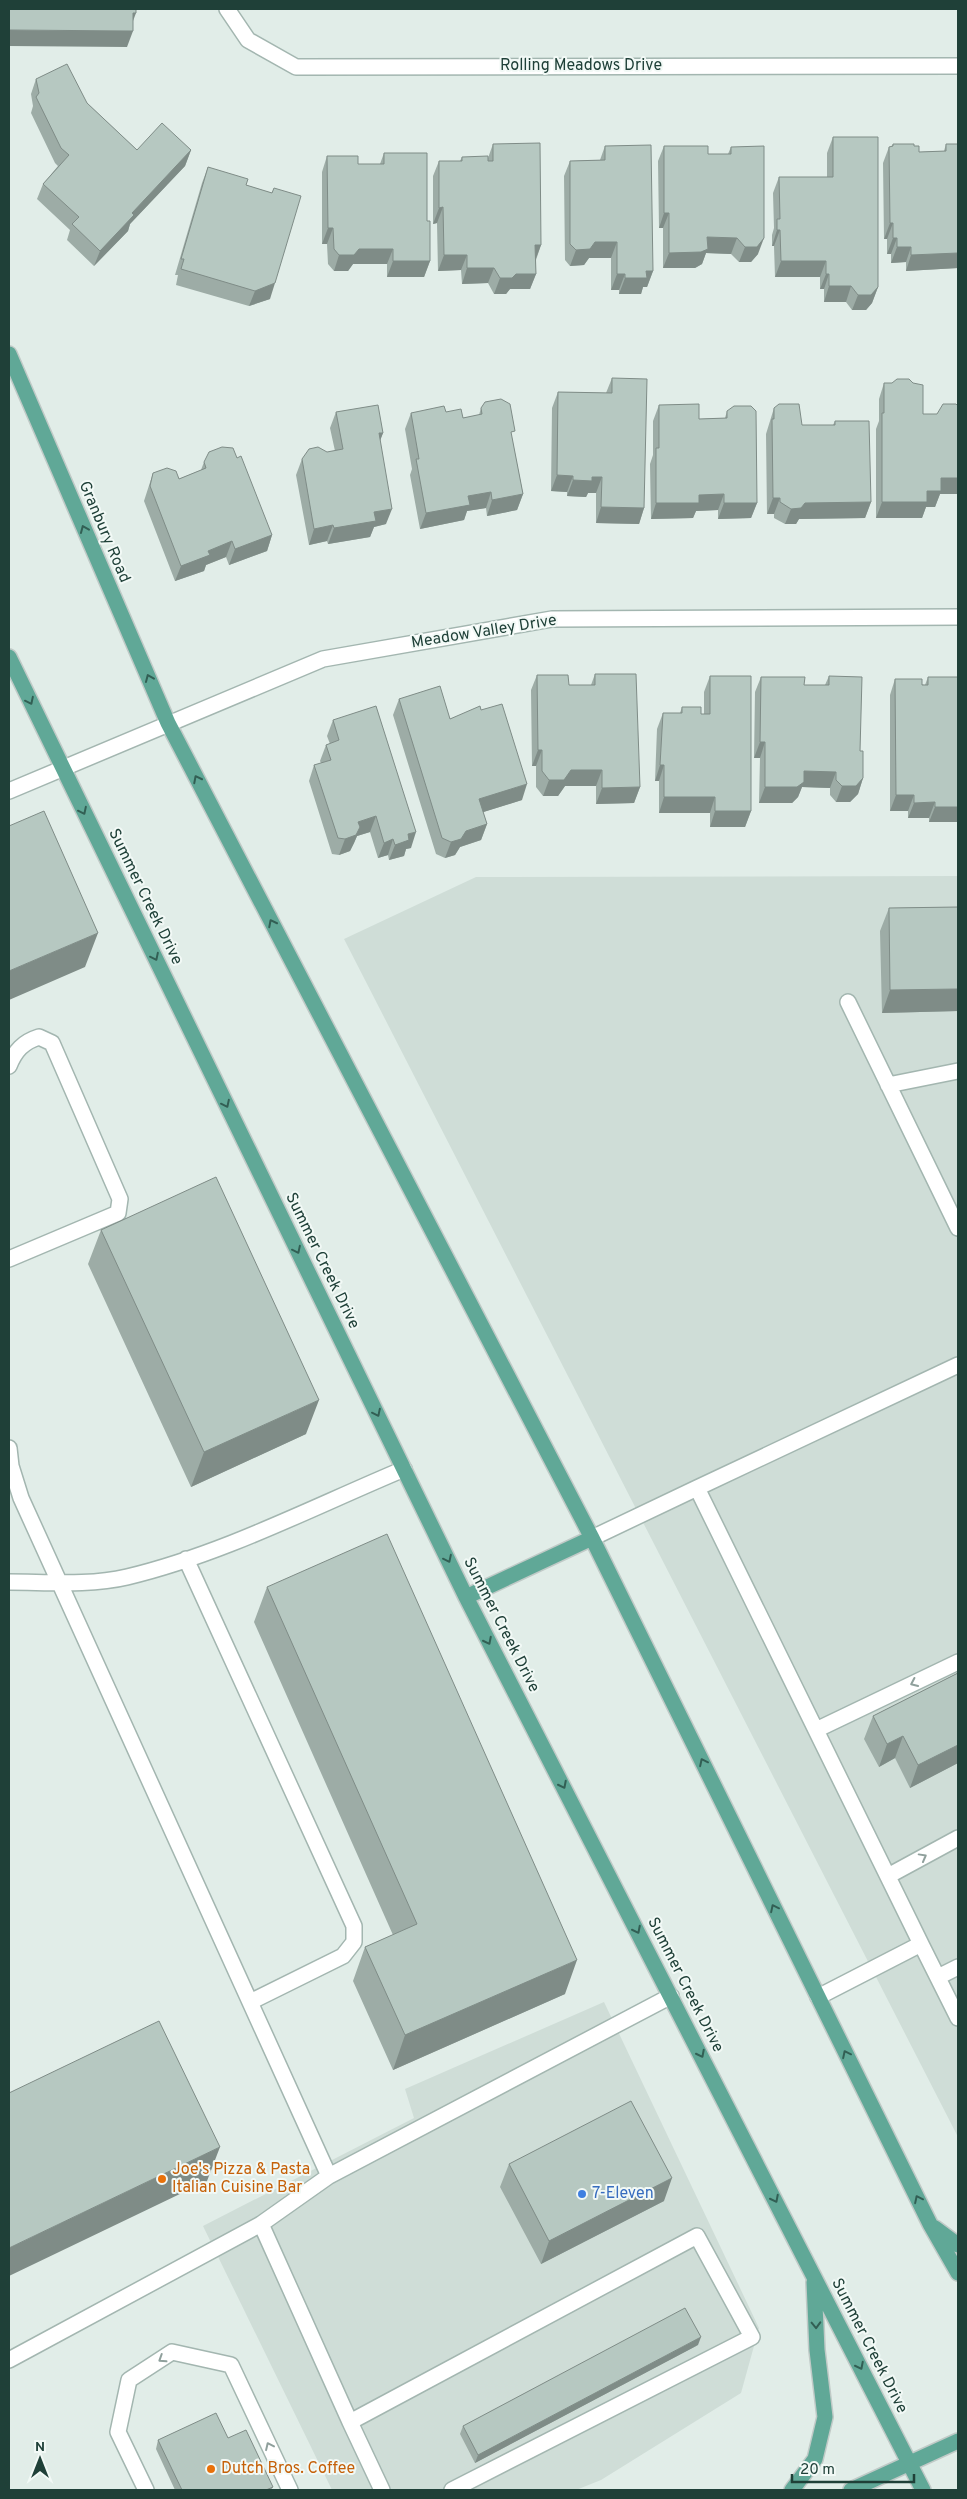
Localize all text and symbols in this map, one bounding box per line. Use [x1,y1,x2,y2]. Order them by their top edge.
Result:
street label: Rolling Meadows Drive [500,56,662,76]
street label: Granbury Road [74,478,134,586]
one-way arrow [80,525,91,534]
street label: Meadow Valley Drive [410,611,558,653]
one-way arrow [144,674,155,683]
one-way arrow [24,696,34,705]
one-way arrow [193,775,203,784]
one-way arrow [77,806,87,815]
street label: Summer Creek Drive [103,826,187,968]
one-way arrow [268,919,278,928]
one-way arrow [149,952,159,961]
one-way arrow [220,1098,230,1107]
street label: Summer Creek Drive [280,1190,364,1332]
one-way arrow [291,1244,301,1253]
one-way arrow [371,1408,381,1417]
one-way arrow [441,1554,452,1563]
street label: Summer Creek Drive [458,1554,544,1696]
one-way arrow [482,1635,492,1644]
one-way arrow [910,1677,919,1688]
one-way arrow [698,1758,709,1767]
one-way arrow [557,1780,567,1789]
one-way arrow [918,1853,927,1863]
one-way arrow [770,1904,780,1913]
street label: Summer Creek Drive [642,1914,728,2056]
one-way arrow [631,1924,641,1933]
one-way arrow [695,2049,705,2058]
one-way arrow [842,2050,852,2059]
place label: Joe's Pizza & Pasta Italian Cuisine Bar [172,2160,310,2198]
marker: Joe's Pizza & Pasta Italian Cuisine Bar [156,2173,168,2185]
place label: 7-Eleven [592,2184,654,2204]
marker: 7-Eleven [576,2188,588,2200]
one-way arrow [769,2193,779,2202]
one-way arrow [914,2196,924,2205]
street label: Summer Creek Drive [826,2275,912,2417]
one-way arrow [811,2321,821,2329]
one-way arrow [158,2353,167,2362]
one-way arrow [854,2361,864,2370]
north arrow [15,2434,65,2484]
text: N [35,2439,45,2456]
one-way arrow [265,2442,275,2451]
scale bar [792,2452,914,2484]
place label: Dutch Bros. Coffee [221,2459,355,2479]
text: 20 m [800,2461,835,2480]
marker: Dutch Bros. Coffee [205,2463,217,2475]

